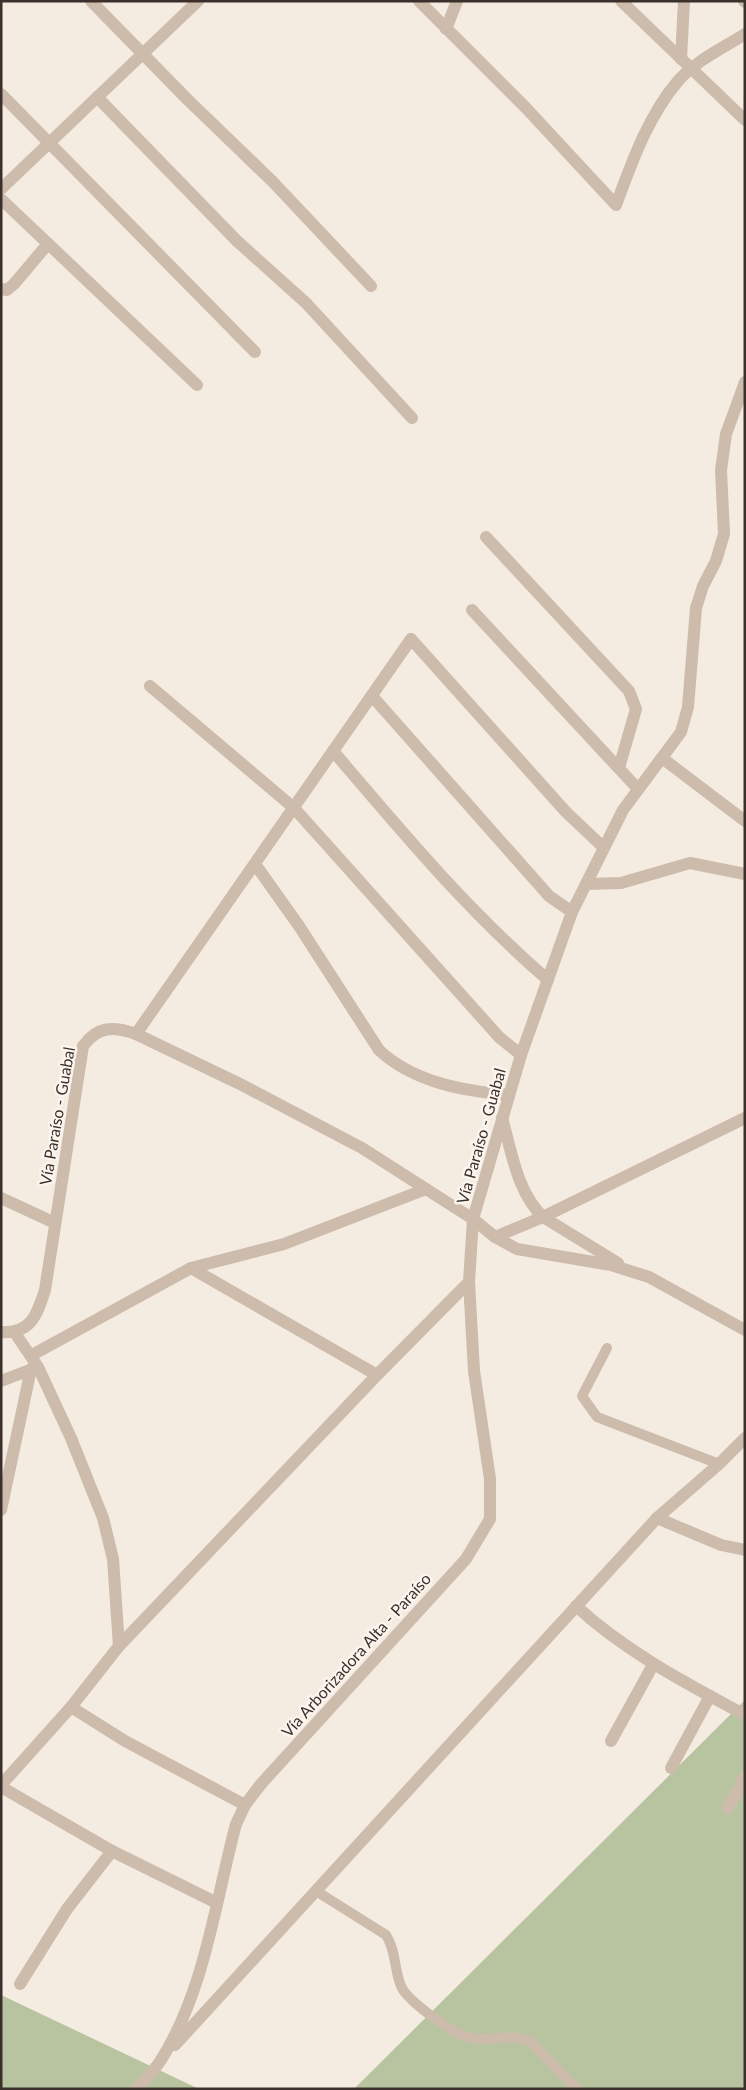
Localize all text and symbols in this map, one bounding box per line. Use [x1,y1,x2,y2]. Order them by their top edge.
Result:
street label: Vía Paraíso - Guabal [35,1045,78,1187]
street label: Vía Paraíso - Guabal [452,1066,509,1206]
street label: Vía Arborizadora Alta - Paraíso [277,1569,434,1740]

